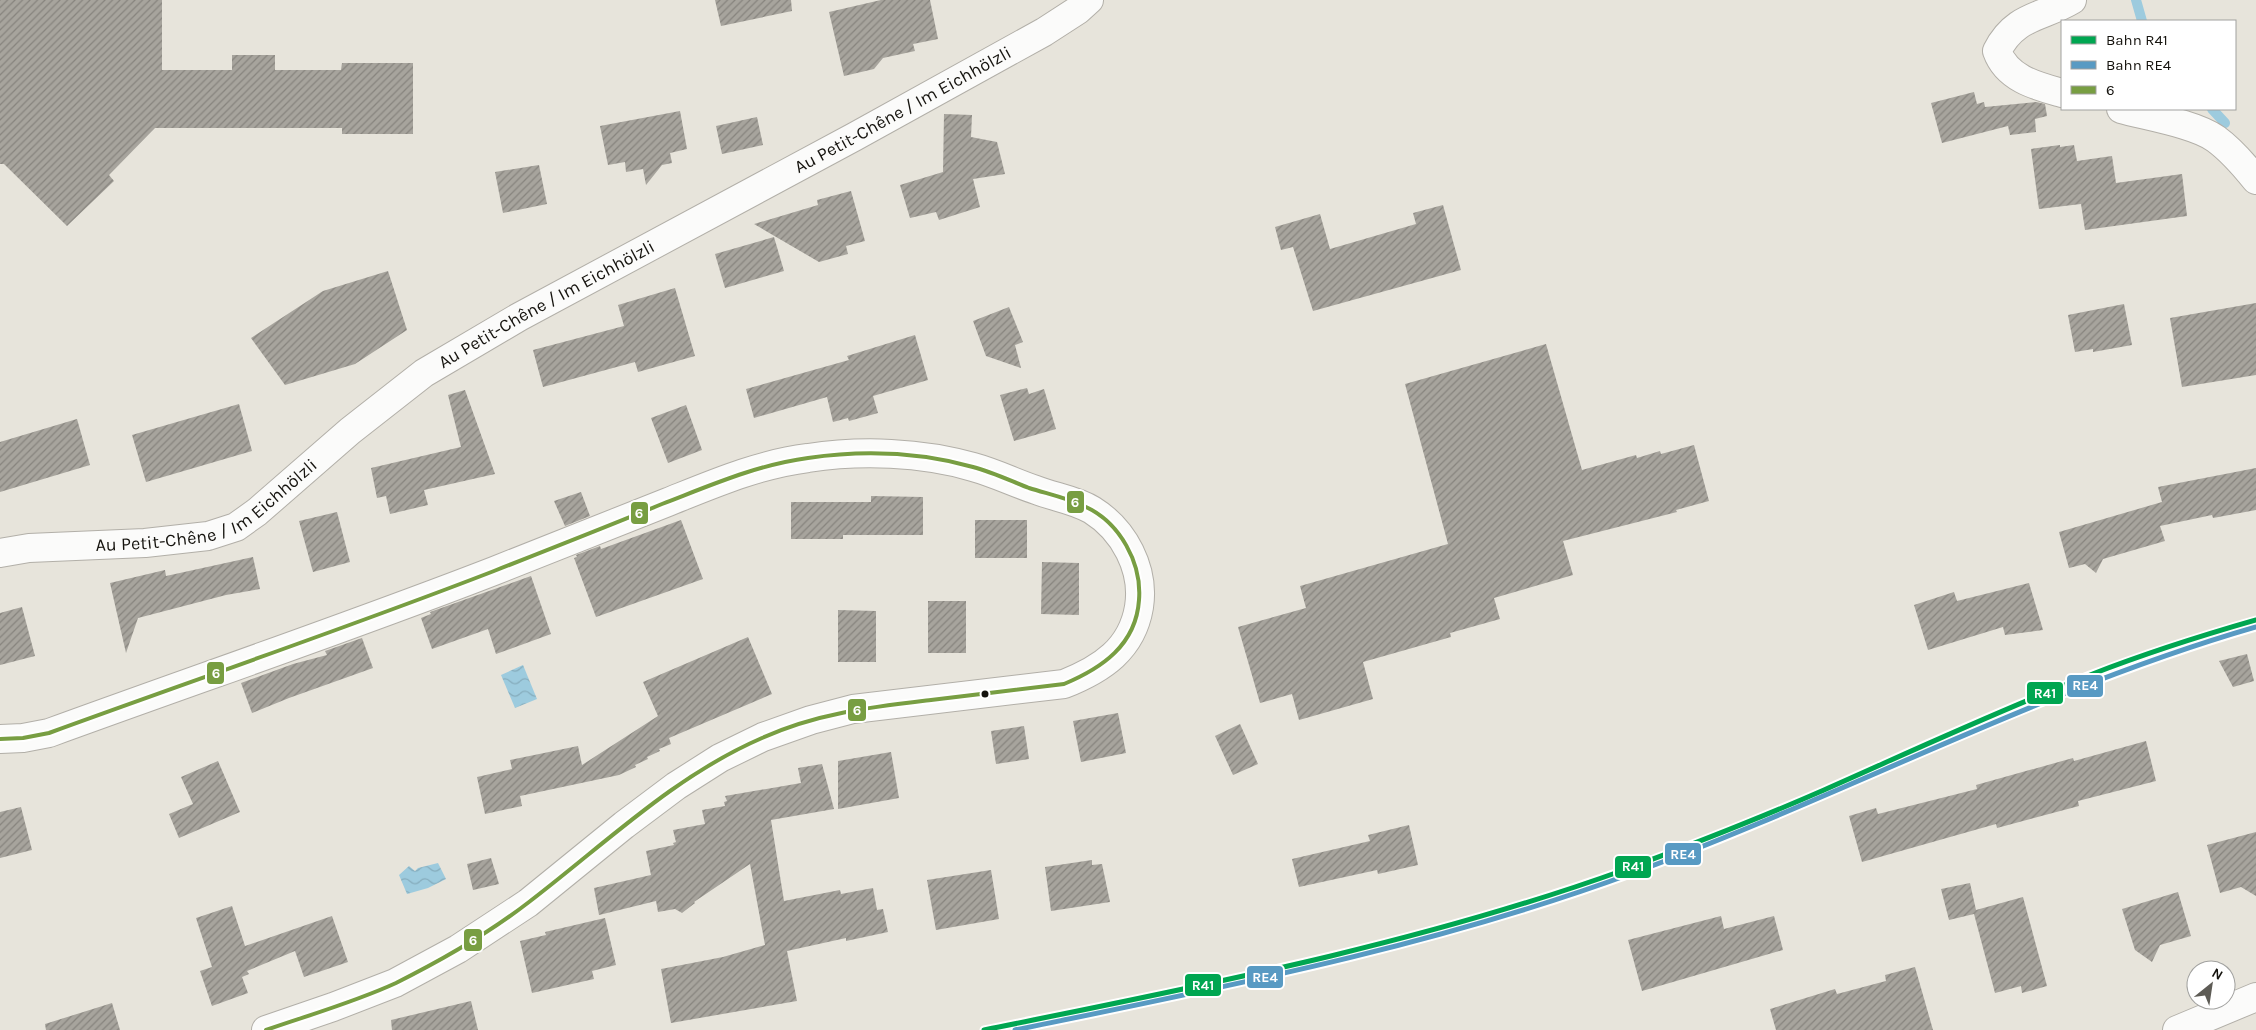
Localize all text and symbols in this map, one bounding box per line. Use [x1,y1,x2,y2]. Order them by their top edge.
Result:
legend [2061,20,2236,110]
text: Bahn R41 [2106,31,2168,49]
street label: Au Petit-Chêne / Im Eichhölzli [791,41,1015,178]
text: Bahn RE4 [2106,56,2172,74]
text: 6 [2106,81,2115,99]
street label: Au Petit-Chêne / Im Eichhölzli [434,235,658,373]
street label: Au Petit-Chêne / Im Eichhölzli [95,454,321,556]
line badge: 6 [1066,490,1085,514]
text: 6 [1071,494,1079,511]
line badge: 6 [630,501,649,525]
text: 6 [635,505,643,522]
line badge: 6 [206,661,225,685]
text: 6 [212,665,220,682]
line badge: RE4 [2066,674,2104,698]
text: RE4 [2072,677,2098,694]
line badge: R41 [2026,681,2064,705]
text: R41 [2034,685,2056,702]
unlabelled marker [980,689,990,699]
line badge: 6 [847,698,867,722]
text: 6 [853,702,861,719]
line badge: RE4 [1664,842,1702,866]
text: RE4 [1670,846,1696,863]
line badge: R41 [1614,855,1652,879]
text: R41 [1622,858,1644,875]
line badge: 6 [463,928,483,952]
text: 6 [469,932,477,949]
north arrow [2186,960,2236,1010]
text: N [2209,964,2226,984]
line badge: RE4 [1246,965,1284,989]
text: RE4 [1252,969,1278,986]
line badge: R41 [1184,973,1222,997]
text: R41 [1192,977,1214,994]

